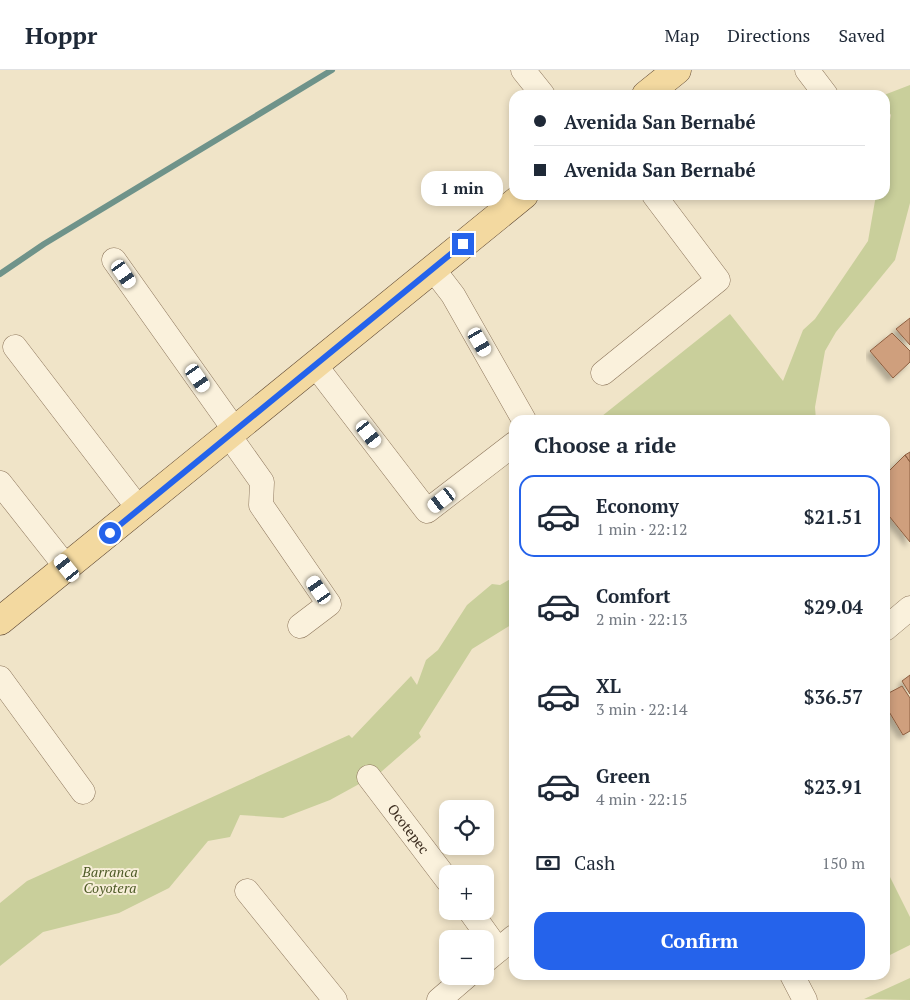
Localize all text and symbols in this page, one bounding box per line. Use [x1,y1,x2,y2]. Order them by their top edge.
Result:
text: Hoppr [25,19,97,51]
text: Map [664,23,699,47]
text: Directions [727,23,810,47]
text: Saved [838,23,885,47]
text: Avenida San Bernabé [564,109,756,134]
text: Avenida San Bernabé [564,157,756,182]
callout: 1 min [422,171,504,206]
text: 1 min [440,177,484,199]
route end [452,233,474,255]
car [109,257,138,291]
car [466,325,493,359]
car [183,361,212,395]
car [353,418,384,450]
text: Choose a ride [534,430,676,459]
car [425,485,458,515]
text: Economy [596,493,679,518]
icon: car [536,494,581,539]
text: $21.51 [804,504,863,529]
text: 1 min · 22:12 [596,518,688,540]
route start [99,522,121,544]
car [51,552,82,584]
car [304,573,333,607]
text: Comfort [596,583,671,608]
icon: car [536,584,581,629]
text: $29.04 [804,594,863,619]
text: 2 min · 22:13 [596,608,688,630]
text: XL [596,673,621,698]
icon: car [536,674,581,719]
text: $36.57 [804,684,863,709]
text: 3 min · 22:14 [596,698,688,720]
text: Green [596,763,650,788]
icon: car [536,764,581,809]
text: $23.91 [804,774,863,799]
text: 4 min · 22:15 [596,788,688,810]
street label: Ocotepec [384,800,434,857]
map controls [439,800,494,985]
button: locate [439,800,494,855]
icon: cash [534,849,562,877]
text: Cash [574,850,615,875]
text: 150 m [822,852,865,874]
park label: Barranca Coyotera [81,862,138,897]
button: + [439,865,494,920]
button: Confirm [534,912,865,970]
button: − [439,930,494,985]

